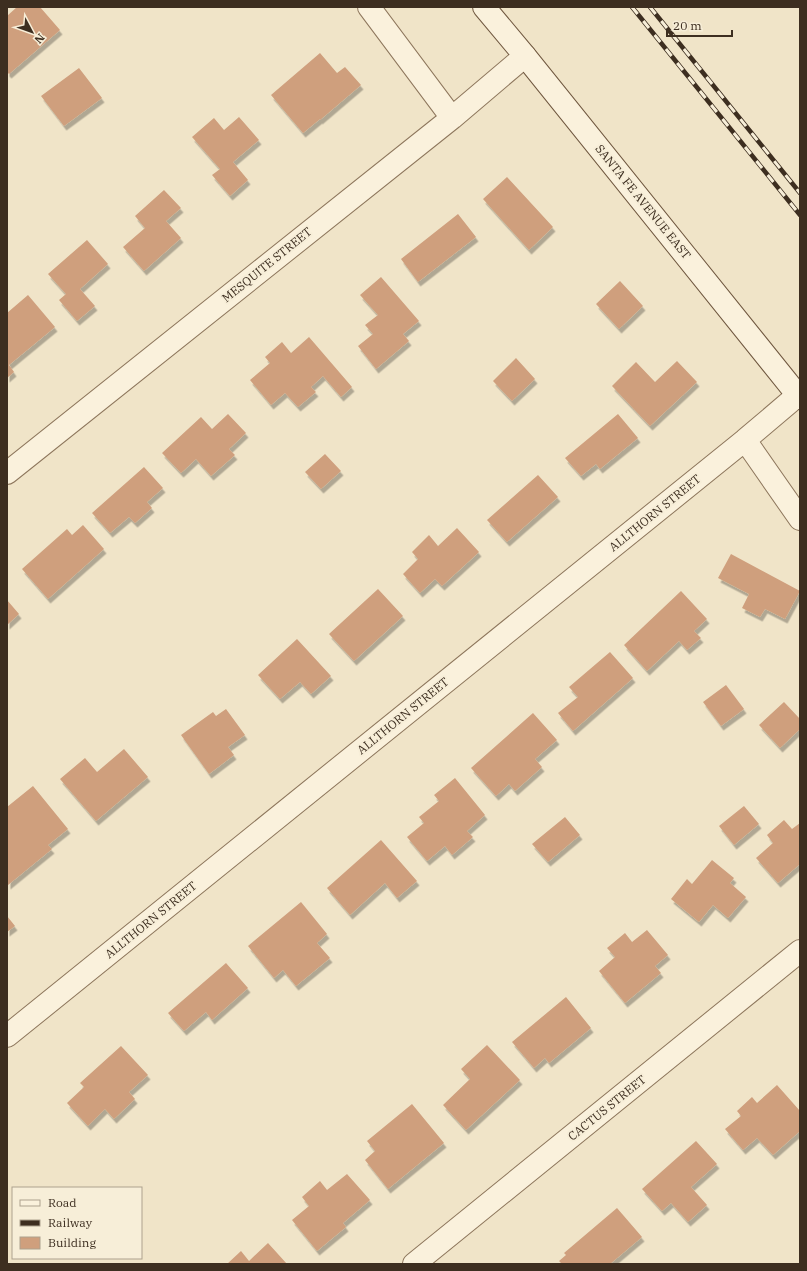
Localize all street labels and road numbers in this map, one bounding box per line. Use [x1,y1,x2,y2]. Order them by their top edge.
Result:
street label: SANTA FE AVENUE EAST [592,141,694,262]
street label: MESQUITE STREET [219,224,315,305]
street label: ALLTHORN STREET [606,471,704,554]
street label: ALLTHORN STREET [354,674,452,757]
street label: ALLTHORN STREET [102,878,200,961]
street label: CACTUS STREET [565,1072,649,1144]

